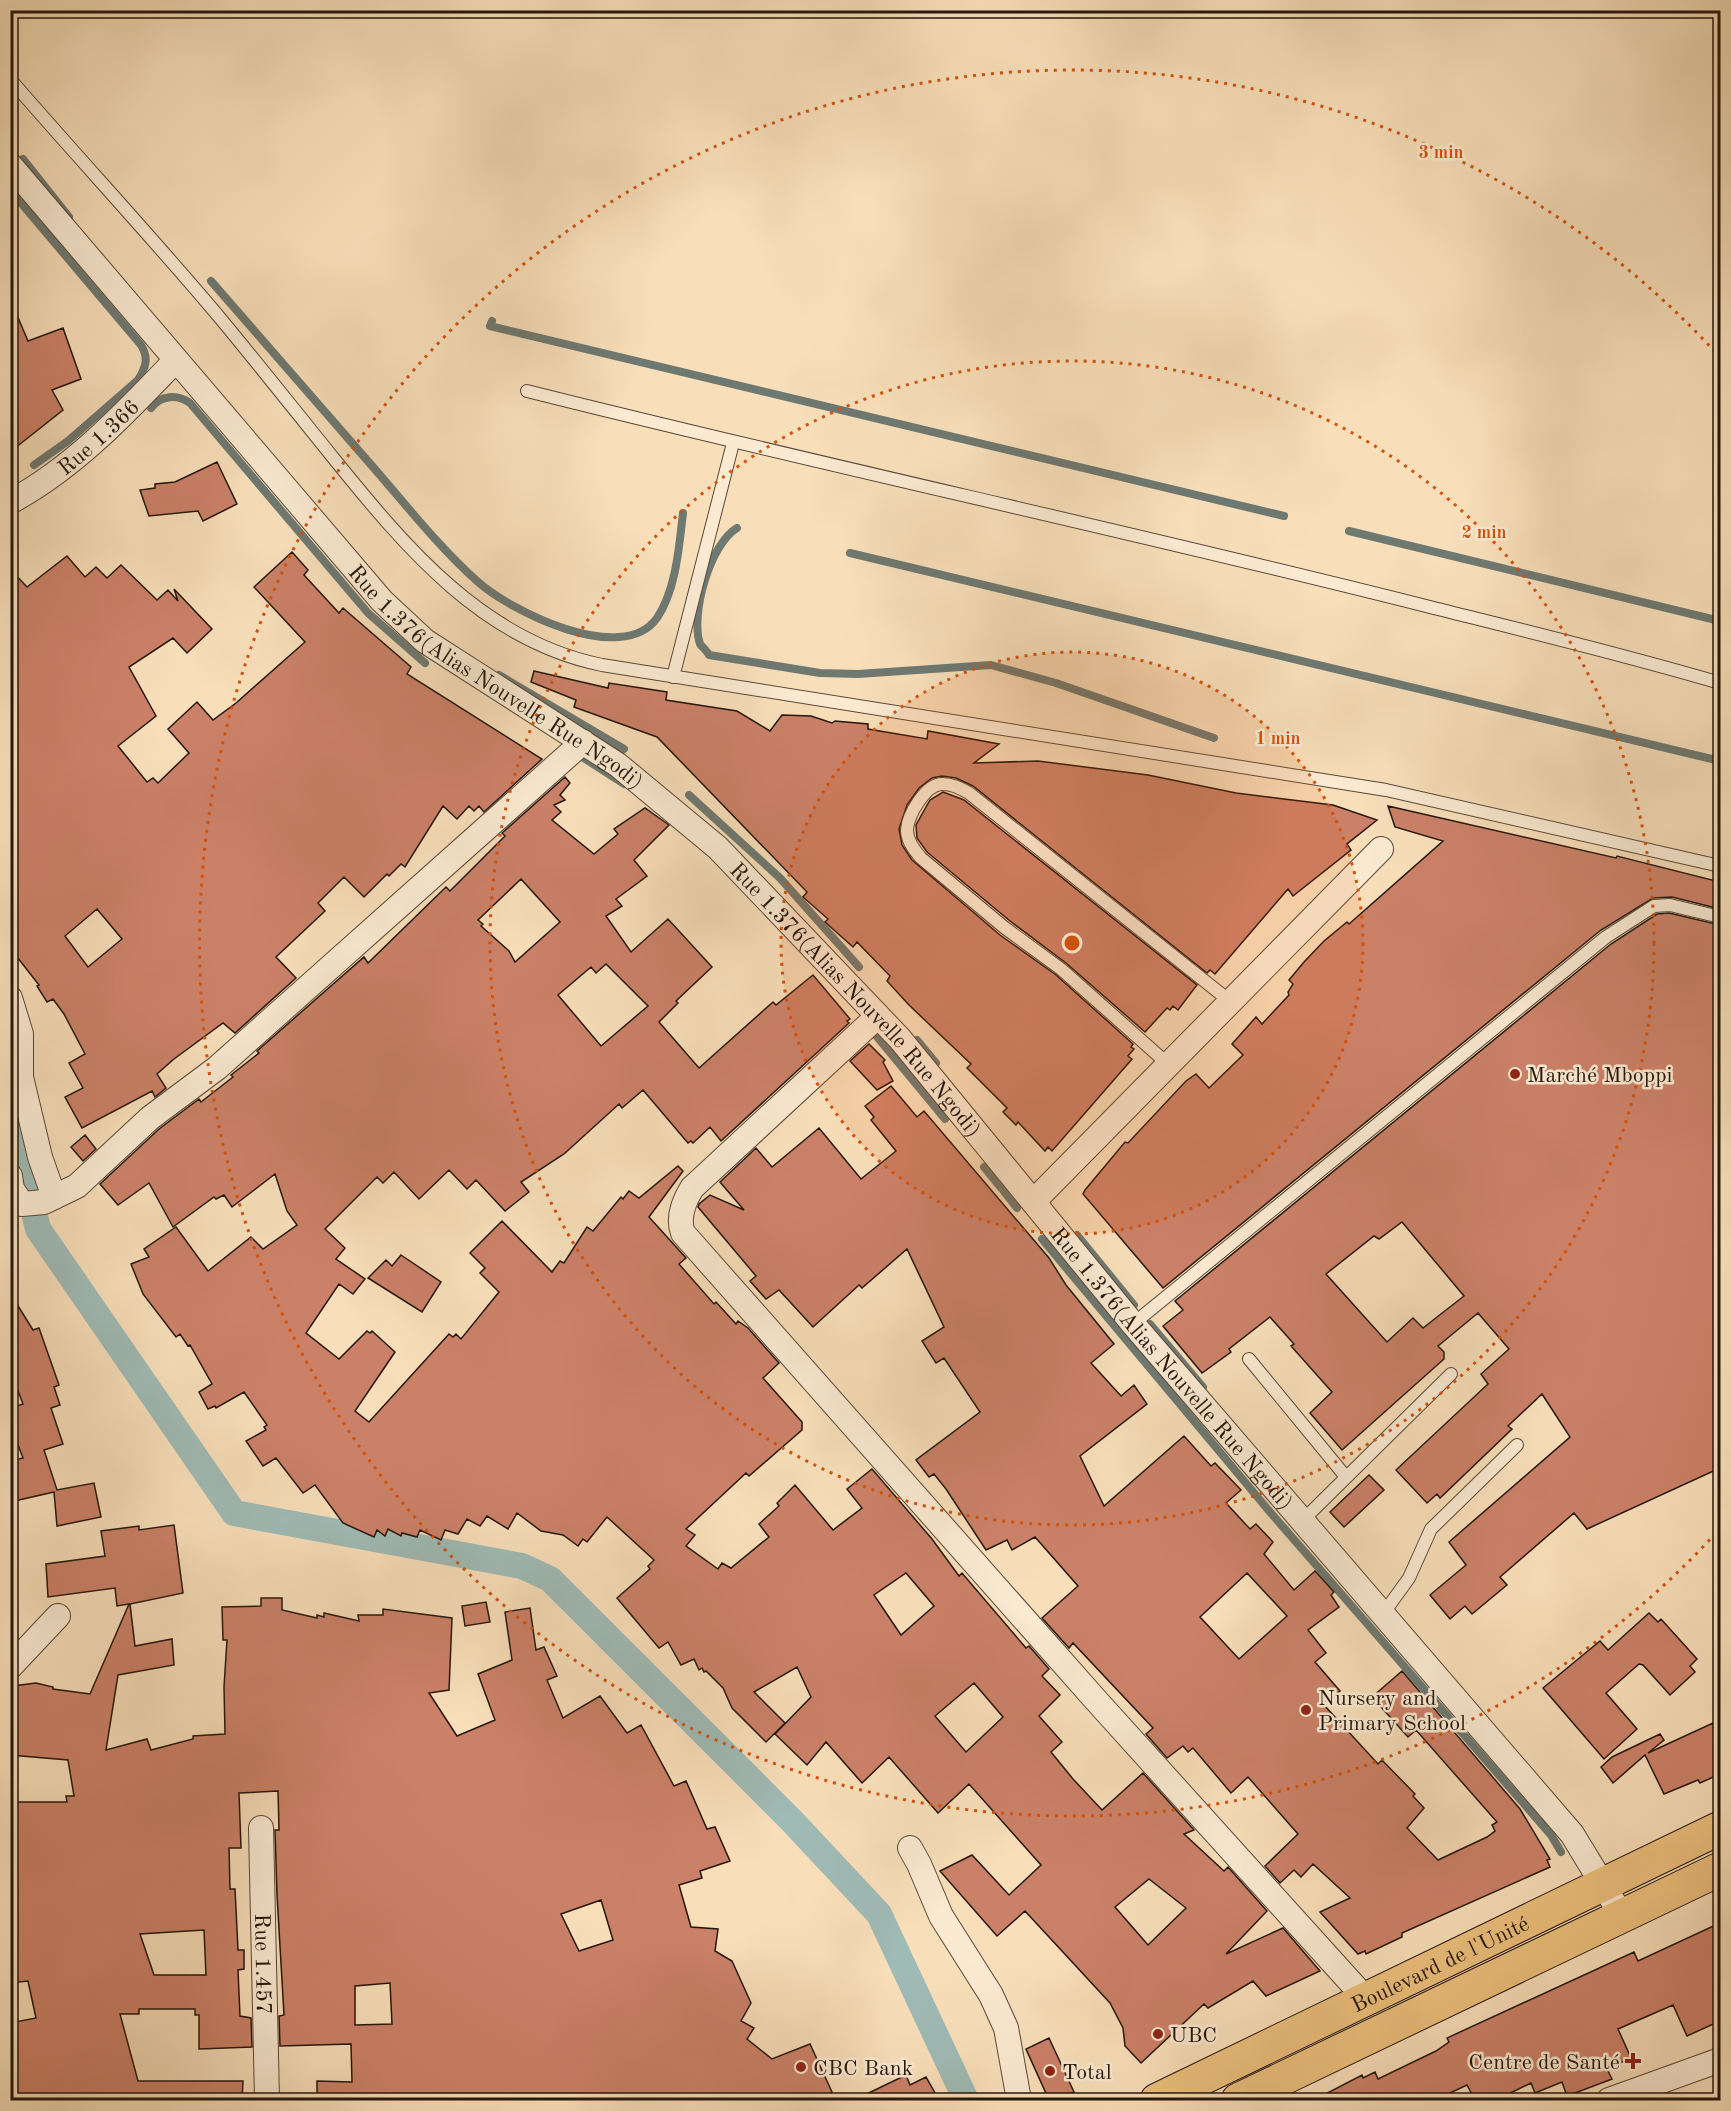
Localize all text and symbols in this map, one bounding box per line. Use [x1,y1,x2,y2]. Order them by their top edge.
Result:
text: 3 min [1418,144,1464,162]
street label: Rue 1.366 [54,396,144,480]
text: 2 min [1461,524,1507,542]
street label: Rue 1.376(Alias Nouvelle Rue Ngodi) [343,561,647,794]
text: 1 min [1255,730,1301,748]
street label: Rue 1.376(Alias Nouvelle Rue Ngodi) [725,859,984,1142]
centre of rings [1062,933,1082,953]
place label: Marché Mboppi [1527,1065,1673,1087]
marker: Marché Mboppi [1508,1067,1522,1081]
street label: Rue 1.376(Alias Nouvelle Rue Ngodi) [1046,1224,1296,1514]
place label: Nursery and Primary School [1318,1688,1466,1735]
marker: Nursery and Primary School [1299,1703,1313,1717]
street label: Rue 1.457 [250,1913,274,2015]
street label: Boulevard de l'Unité [1348,1913,1533,2017]
place label: UBC [1170,2025,1217,2047]
marker: UBC [1151,2027,1165,2041]
place label: Centre de Santé [1468,2052,1620,2074]
marker: Centre de Santé [1624,2052,1642,2070]
place label: CBC Bank [813,2058,913,2080]
marker: CBC Bank [794,2060,808,2074]
place label: Total [1062,2062,1112,2084]
marker: Total [1043,2064,1057,2078]

